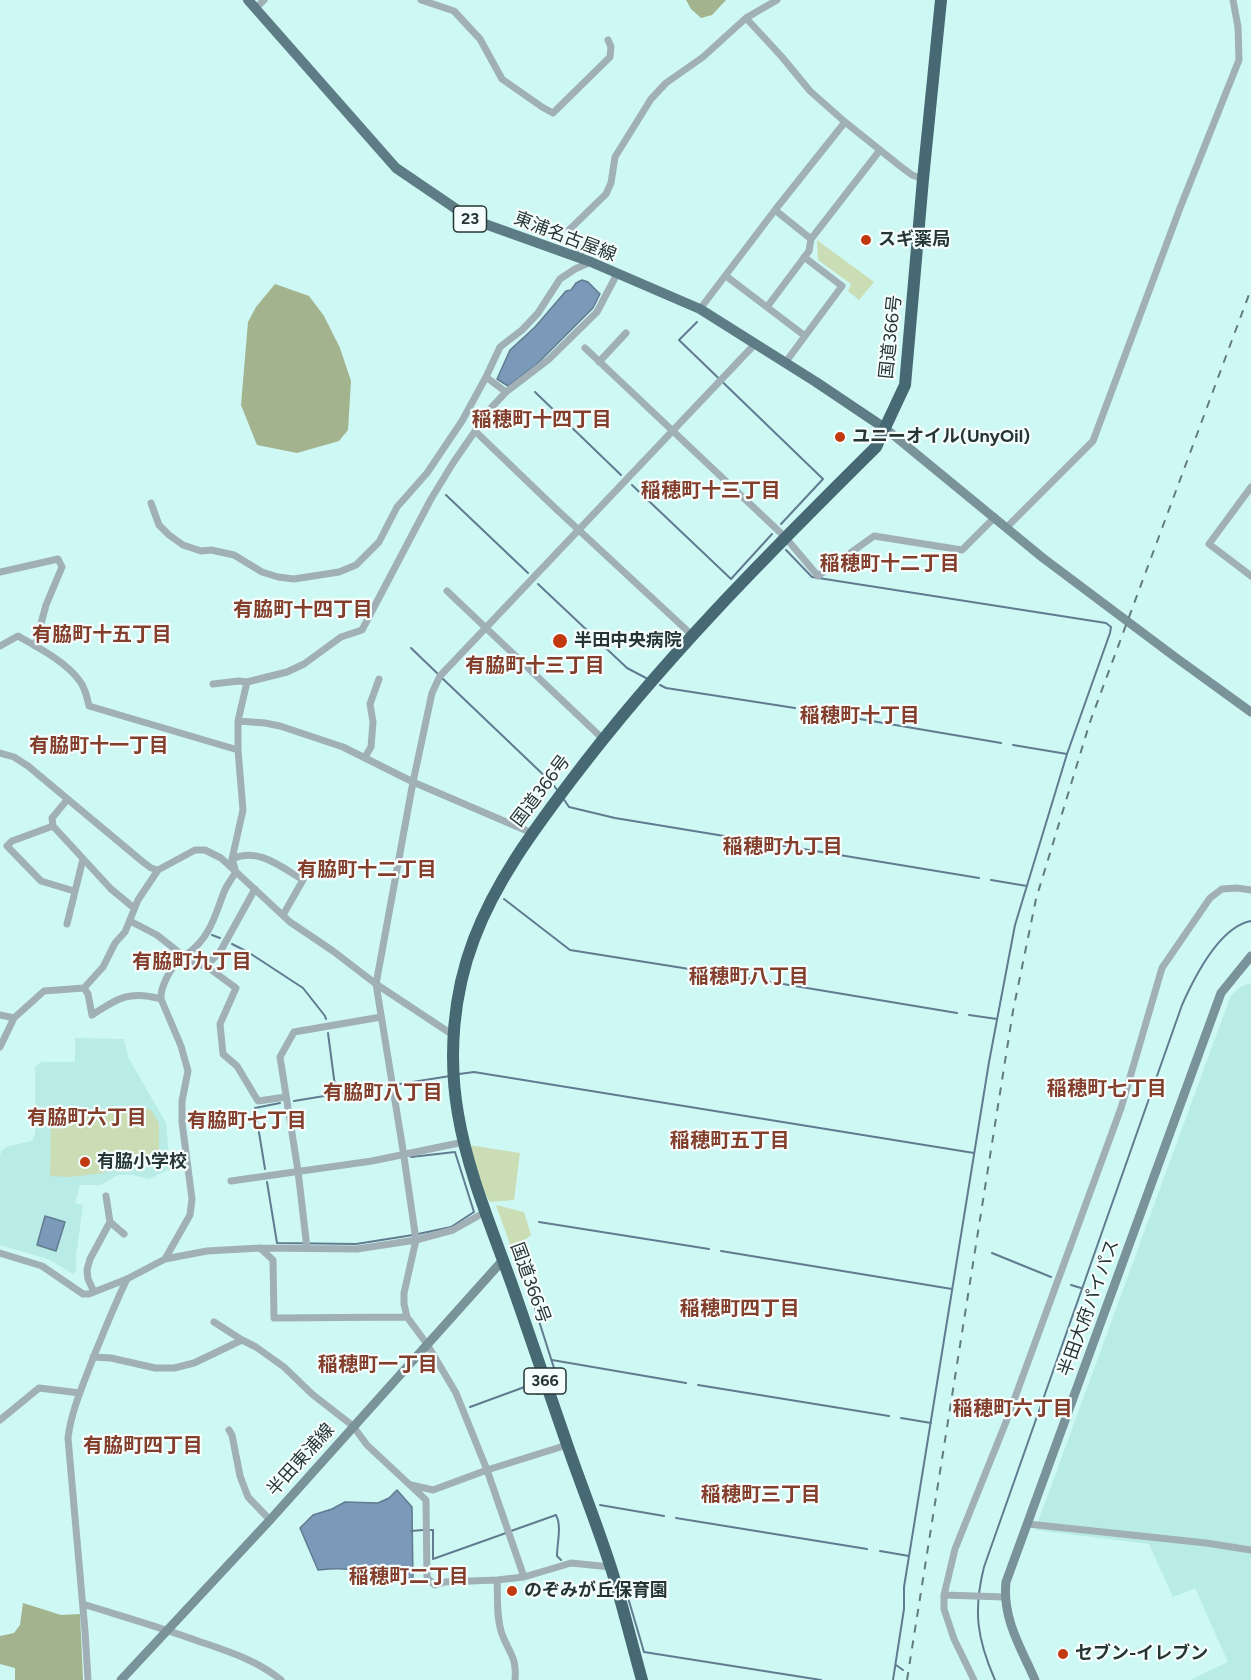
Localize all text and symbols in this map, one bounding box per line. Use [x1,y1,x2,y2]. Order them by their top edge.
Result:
road number: 23 [454,206,486,232]
street label: 東浦名古屋線 [511,208,619,266]
place label: スギ薬局 [878,229,950,251]
marker: スギ薬局 [859,233,873,247]
street label: 国道366号 [876,294,906,380]
district label: 稲穂町十四丁目 [472,408,612,432]
place label: ユニーオイル(UnyOil) [852,426,1030,448]
marker: ユニーオイル(UnyOil) [833,430,847,444]
district label: 稲穂町十三丁目 [641,479,781,503]
district label: 稲穂町十二丁目 [820,552,960,576]
district label: 有脇町十四丁目 [233,598,373,622]
district label: 有脇町十五丁目 [32,623,172,647]
place label: 半田中央病院 [574,630,682,652]
marker: 半田中央病院 [551,632,569,650]
district label: 有脇町十三丁目 [465,654,605,678]
district label: 稲穂町十丁目 [800,704,920,728]
district label: 有脇町十一丁目 [29,734,169,758]
street label: 国道366号 [507,751,575,831]
district label: 稲穂町九丁目 [723,835,843,859]
district label: 有脇町十二丁目 [297,858,437,882]
district label: 有脇町九丁目 [132,950,252,974]
district label: 稲穂町八丁目 [689,965,809,989]
district label: 稲穂町七丁目 [1047,1077,1167,1101]
district label: 有脇町八丁目 [323,1081,443,1105]
district label: 有脇町六丁目 [27,1106,147,1130]
district label: 有脇町七丁目 [187,1109,307,1133]
district label: 稲穂町五丁目 [670,1129,790,1153]
place label: 有脇小学校 [97,1151,187,1173]
marker: 有脇小学校 [78,1155,92,1169]
street label: 半田大府パイパス [1054,1237,1124,1379]
street label: 国道366号 [505,1240,555,1326]
district label: 稲穂町四丁目 [680,1297,800,1321]
district label: 稲穂町一丁目 [318,1353,438,1377]
road number: 366 [524,1368,566,1394]
district label: 稲穂町六丁目 [953,1397,1073,1421]
street label: 半田東浦線 [263,1419,339,1501]
district label: 有脇町四丁目 [83,1434,203,1458]
district label: 稲穂町三丁目 [701,1483,821,1507]
district label: 稲穂町二丁目 [349,1565,469,1589]
place label: のぞみが丘保育園 [524,1580,668,1602]
marker: のぞみが丘保育園 [505,1584,519,1598]
place label: セブン-イレブン [1075,1643,1208,1665]
marker: セブン-イレブン [1056,1647,1070,1661]

